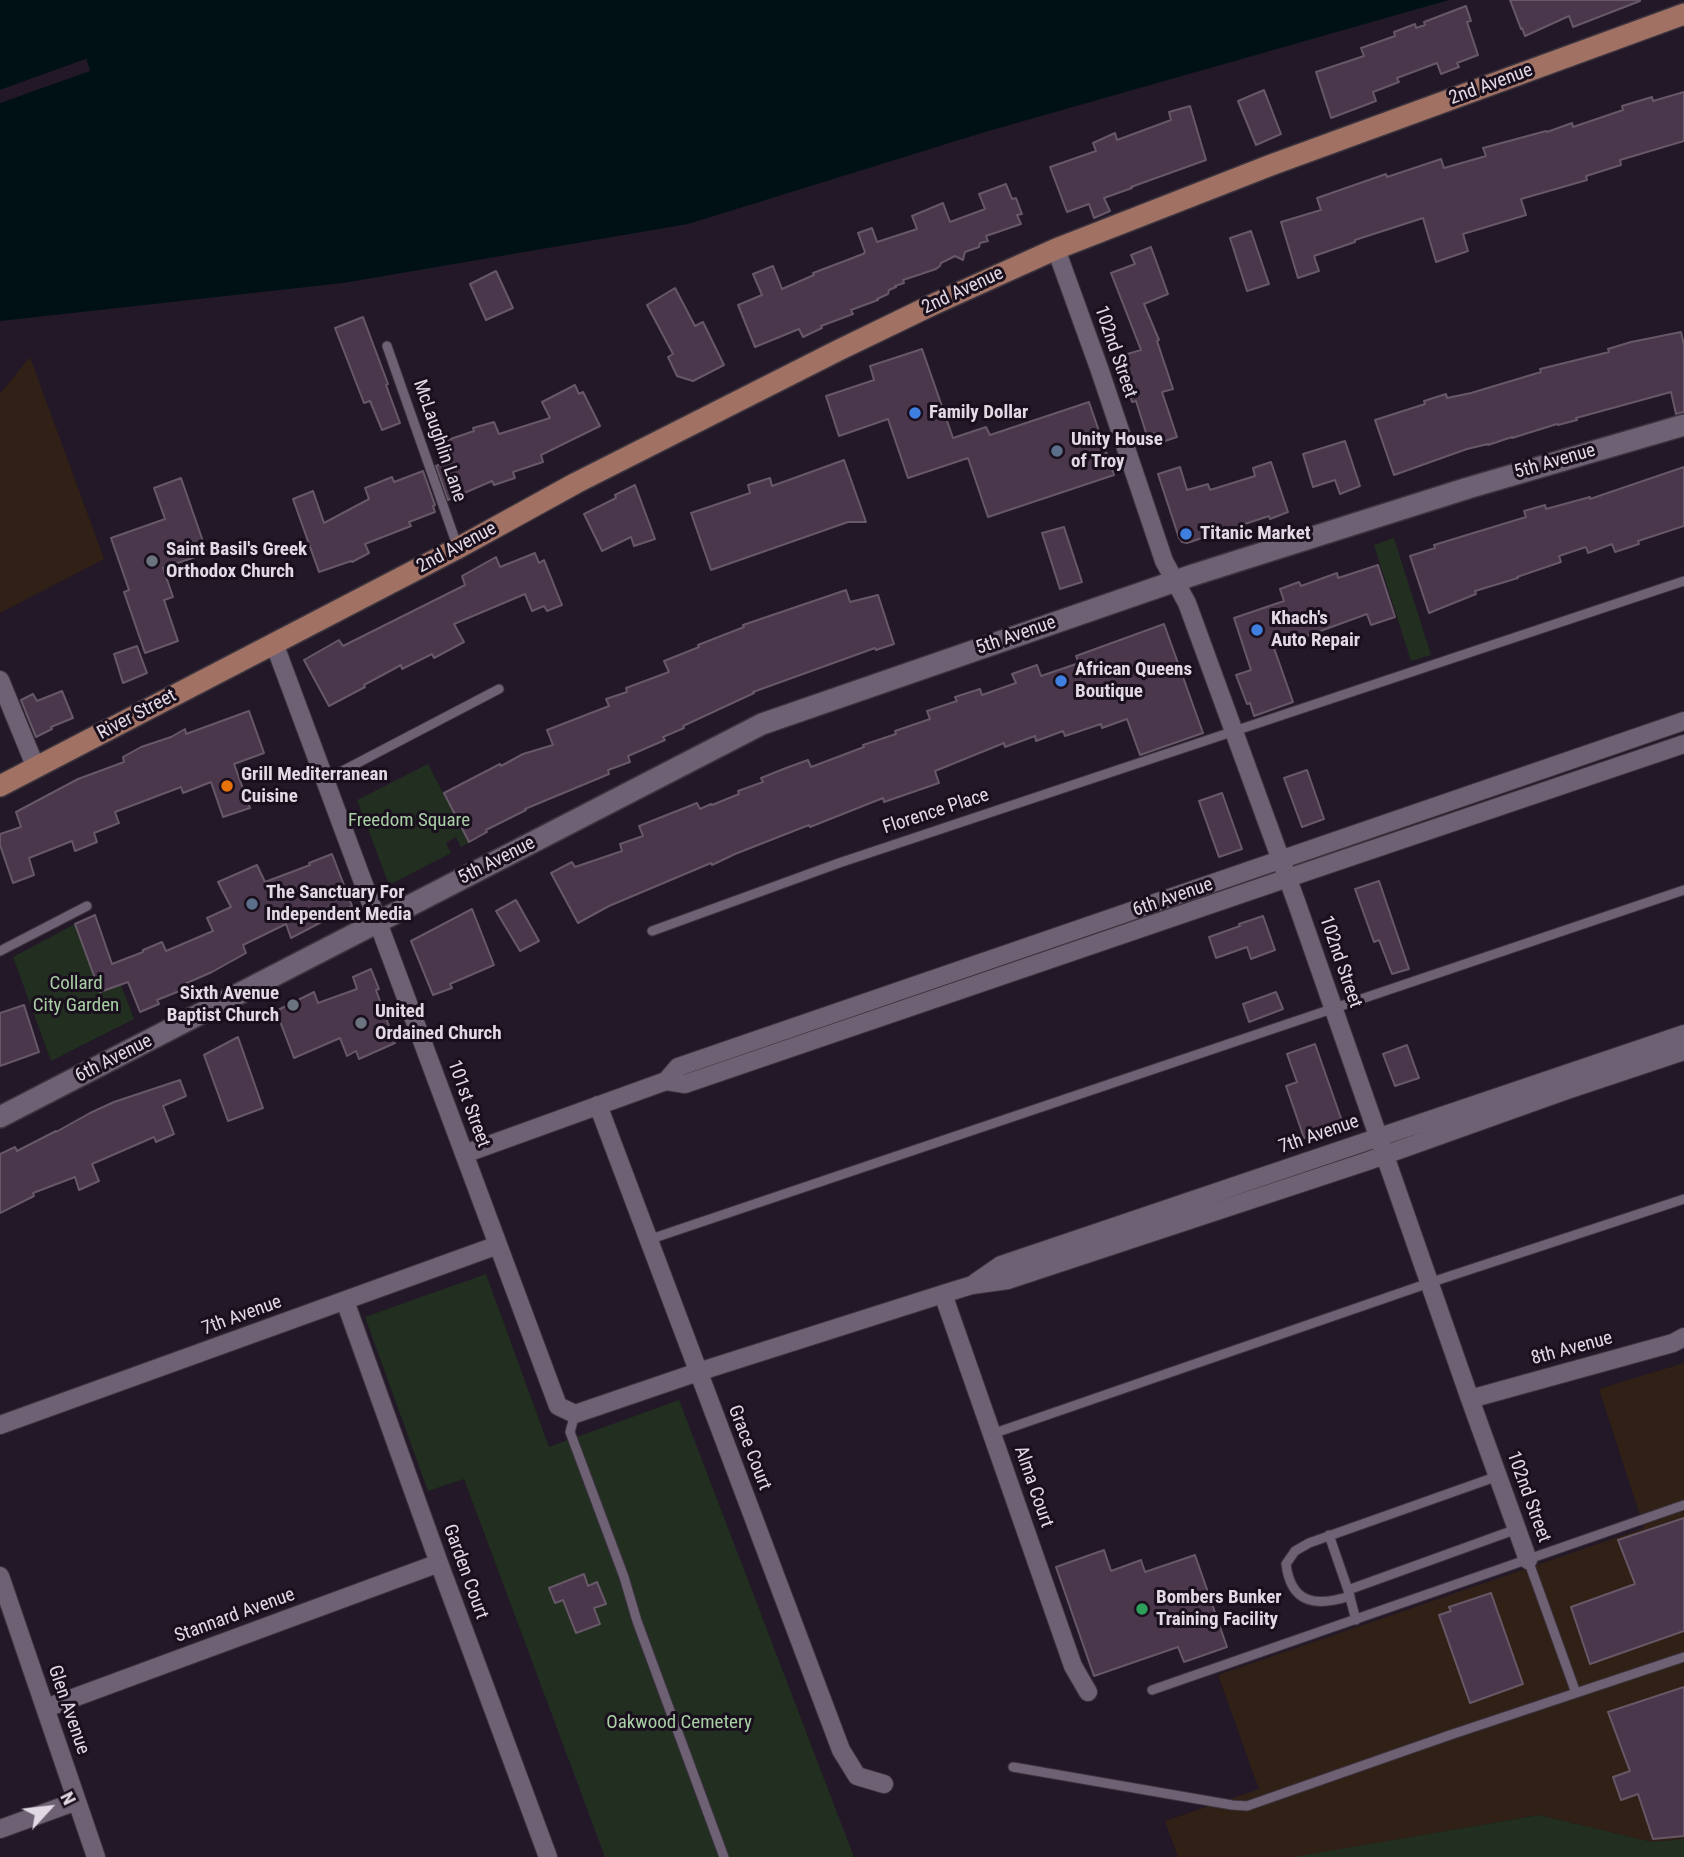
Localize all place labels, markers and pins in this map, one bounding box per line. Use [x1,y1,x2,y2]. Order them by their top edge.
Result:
place label: Family Dollar [929,402,1028,424]
marker: Family Dollar [907,405,923,421]
place label: Unity House of Troy [1071,429,1163,473]
marker: Unity House of Troy [1049,443,1065,459]
place label: Titanic Market [1200,523,1311,545]
marker: Titanic Market [1178,526,1194,542]
place label: Saint Basil's Greek Orthodox Church [166,539,307,583]
marker: Saint Basil's Greek Orthodox Church [144,553,160,569]
place label: Khach's Auto Repair [1271,608,1360,652]
marker: Khach's Auto Repair [1249,622,1265,638]
place label: African Queens Boutique [1075,659,1192,703]
marker: African Queens Boutique [1053,673,1069,689]
place label: Grill Mediterranean Cuisine [241,764,388,808]
marker: Grill Mediterranean Cuisine [219,778,235,794]
place label: The Sanctuary For Independent Media [266,882,412,926]
marker: The Sanctuary For Independent Media [244,896,260,912]
place label: Sixth Avenue Baptist Church [167,983,279,1027]
marker: Sixth Avenue Baptist Church [285,997,301,1013]
place label: United Ordained Church [375,1001,502,1045]
marker: United Ordained Church [353,1015,369,1031]
place label: Bombers Bunker Training Facility [1156,1587,1282,1631]
marker: Bombers Bunker Training Facility [1134,1601,1150,1617]

